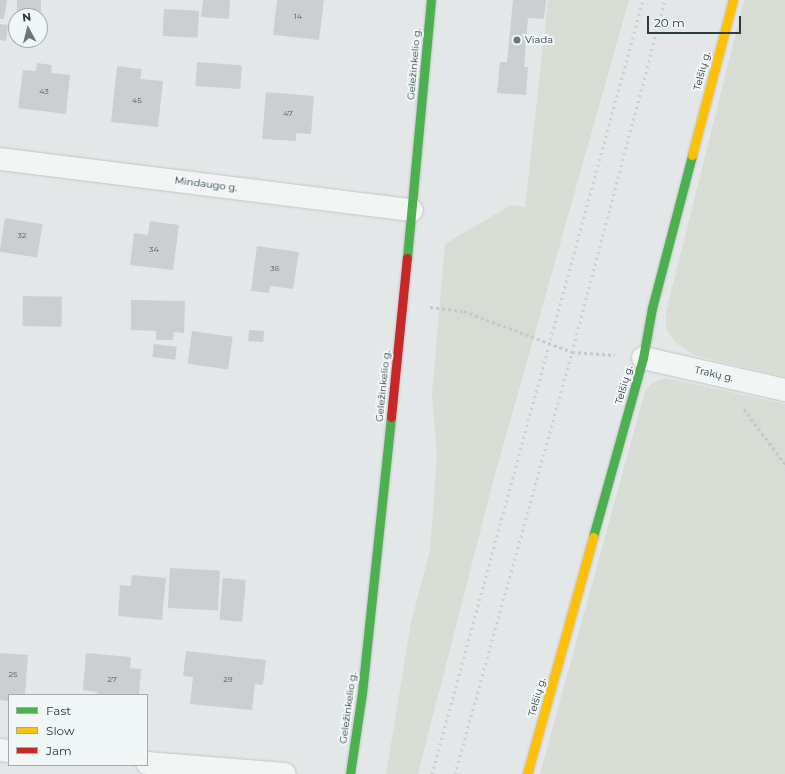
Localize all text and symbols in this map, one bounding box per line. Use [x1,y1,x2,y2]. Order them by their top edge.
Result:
north arrow [8,8,48,48]
scale bar [649,8,743,34]
text: N [21,10,32,25]
house number: 14 [294,12,302,22]
text: 20 m [654,15,685,30]
street label: Geležinkelio g. [405,28,423,100]
place label: Viada [525,34,553,46]
marker: Viada [512,35,522,45]
street label: Telšių g. [691,50,713,92]
house number: 43 [39,87,49,97]
house number: 45 [132,96,142,106]
house number: 47 [283,109,293,119]
street label: Mindaugo g. [174,174,238,194]
house number: 32 [17,231,27,241]
house number: 34 [149,245,159,255]
house number: 36 [270,264,280,274]
street label: Geležinkelio g. [373,350,393,422]
street label: Telšių g. [613,364,635,406]
street label: Trakų g. [694,364,734,384]
house number: 25 [8,670,18,680]
street label: Geležinkelio g. [337,671,359,745]
house number: 27 [107,675,117,685]
house number: 29 [223,675,233,685]
street label: Telšių g. [526,676,548,718]
legend [8,694,148,766]
text: Fast [46,703,71,718]
text: Slow [46,723,75,738]
text: Jam [46,743,72,758]

